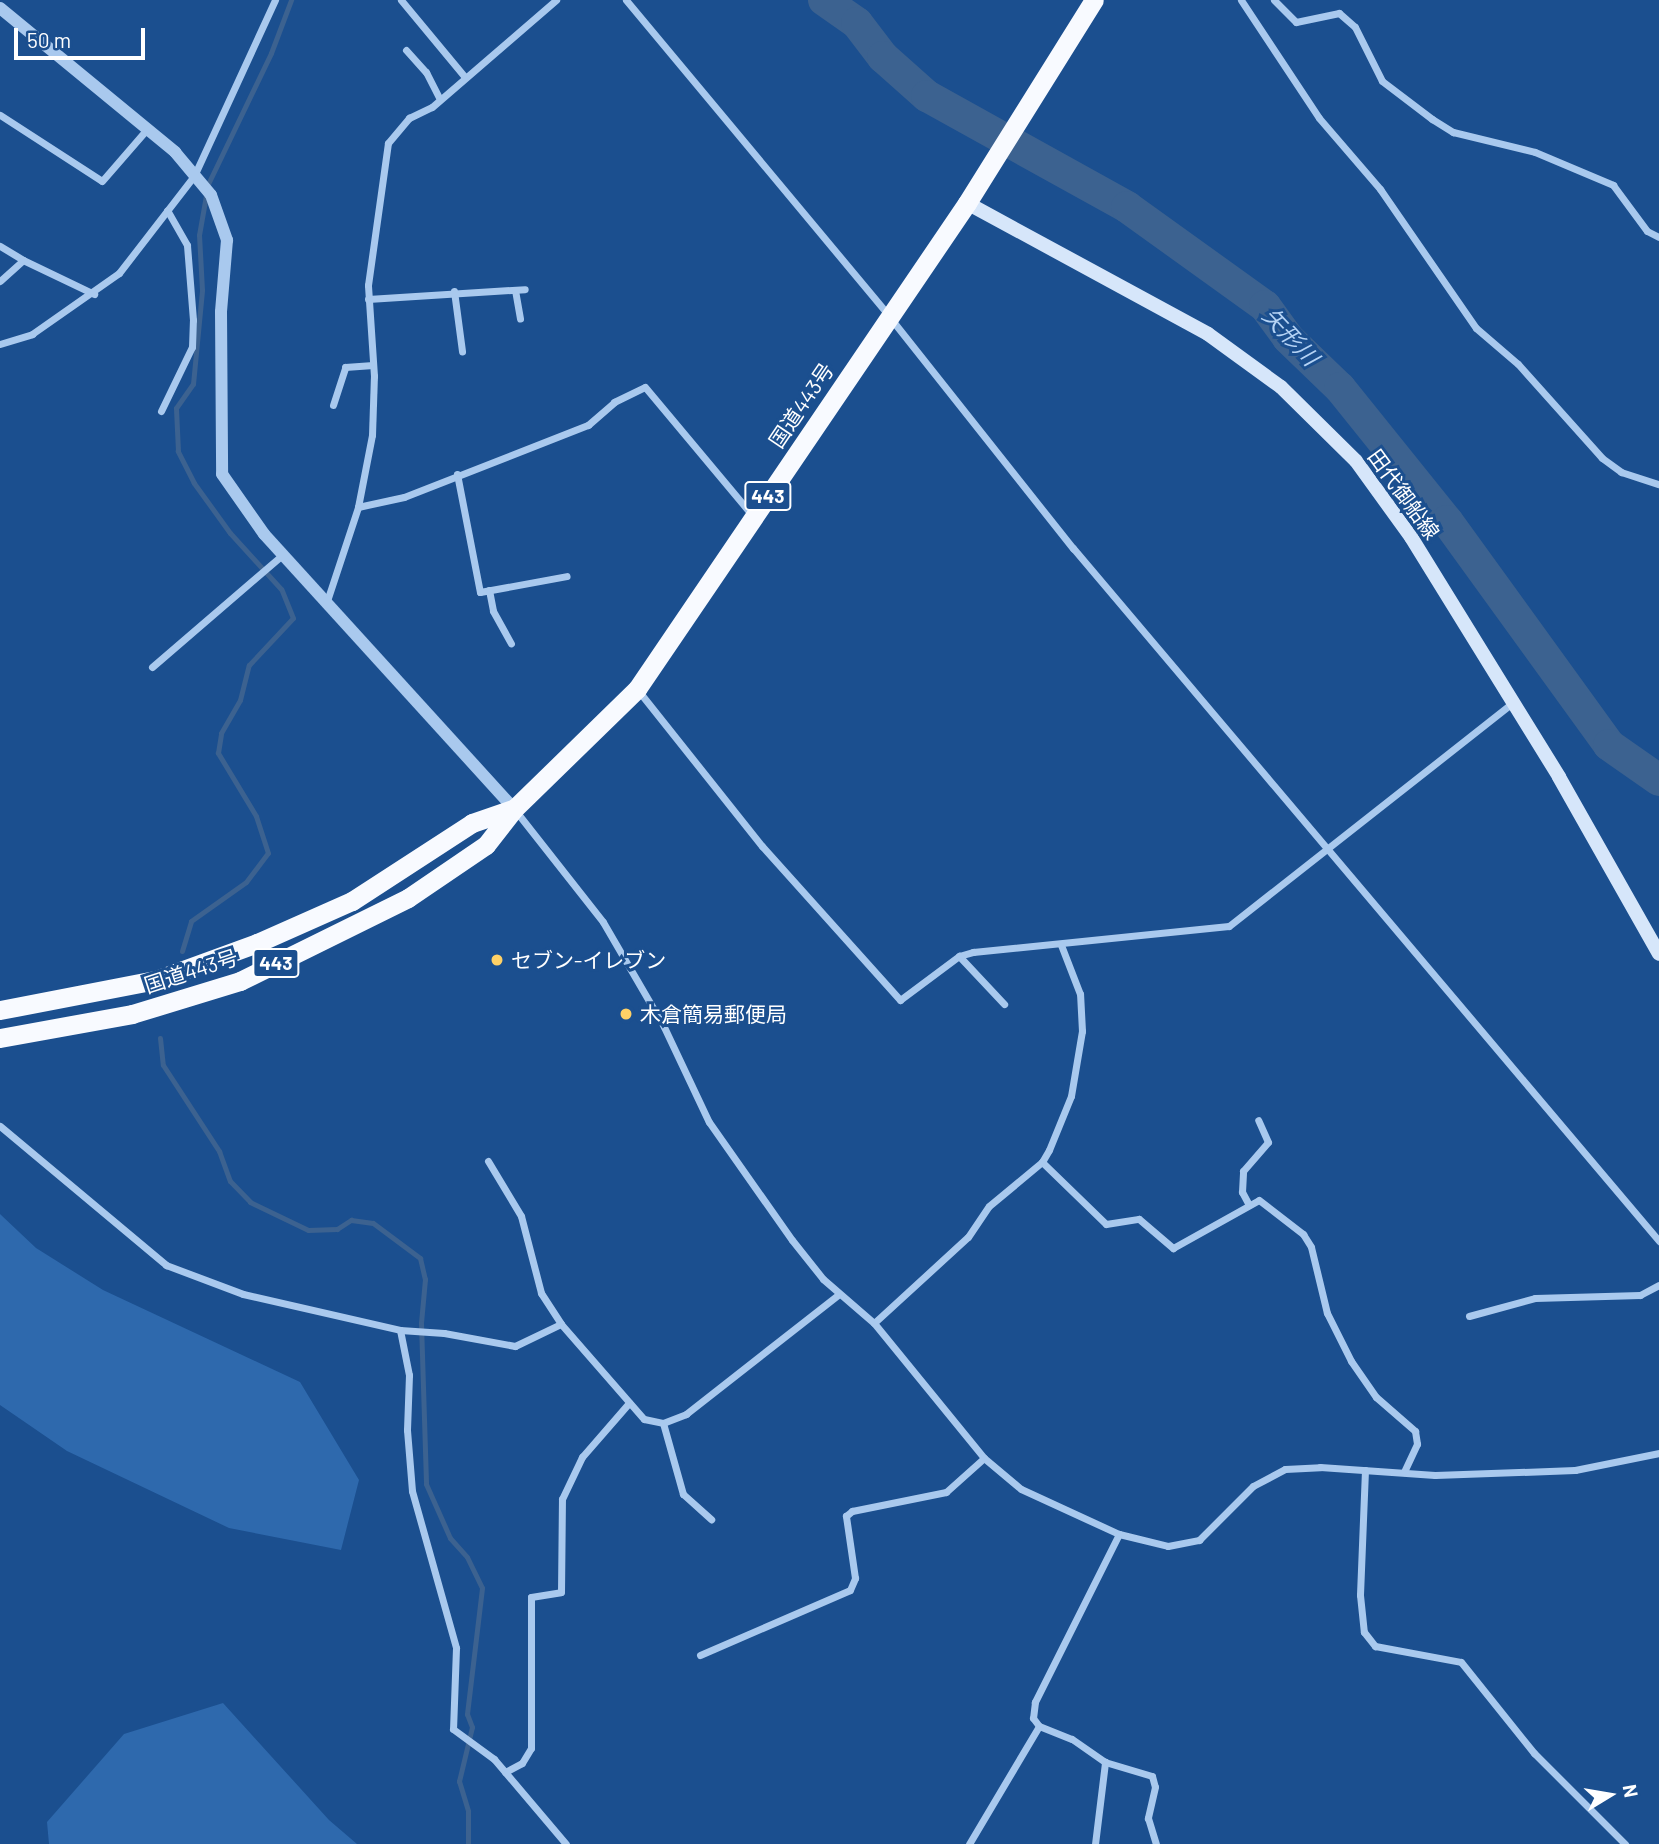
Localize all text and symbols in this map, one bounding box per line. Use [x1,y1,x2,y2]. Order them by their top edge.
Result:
scale bar [18,14,149,58]
text: 50 m [27,27,71,52]
water label: 矢形川 [1257,301,1325,371]
street label: 国道443号 [763,358,839,452]
street label: 田代御船線 [1363,444,1445,544]
road number: 443 [744,481,792,512]
street label: 国道443号 [141,944,241,998]
place label: セブン-イレブン [511,947,666,973]
road number: 443 [252,948,300,979]
marker: セブン-イレブン [489,952,505,968]
place label: 木倉簡易郵便局 [640,1001,787,1027]
marker: 木倉簡易郵便局 [618,1006,634,1022]
north arrow [1575,1760,1645,1830]
text: N [1619,1782,1644,1799]

